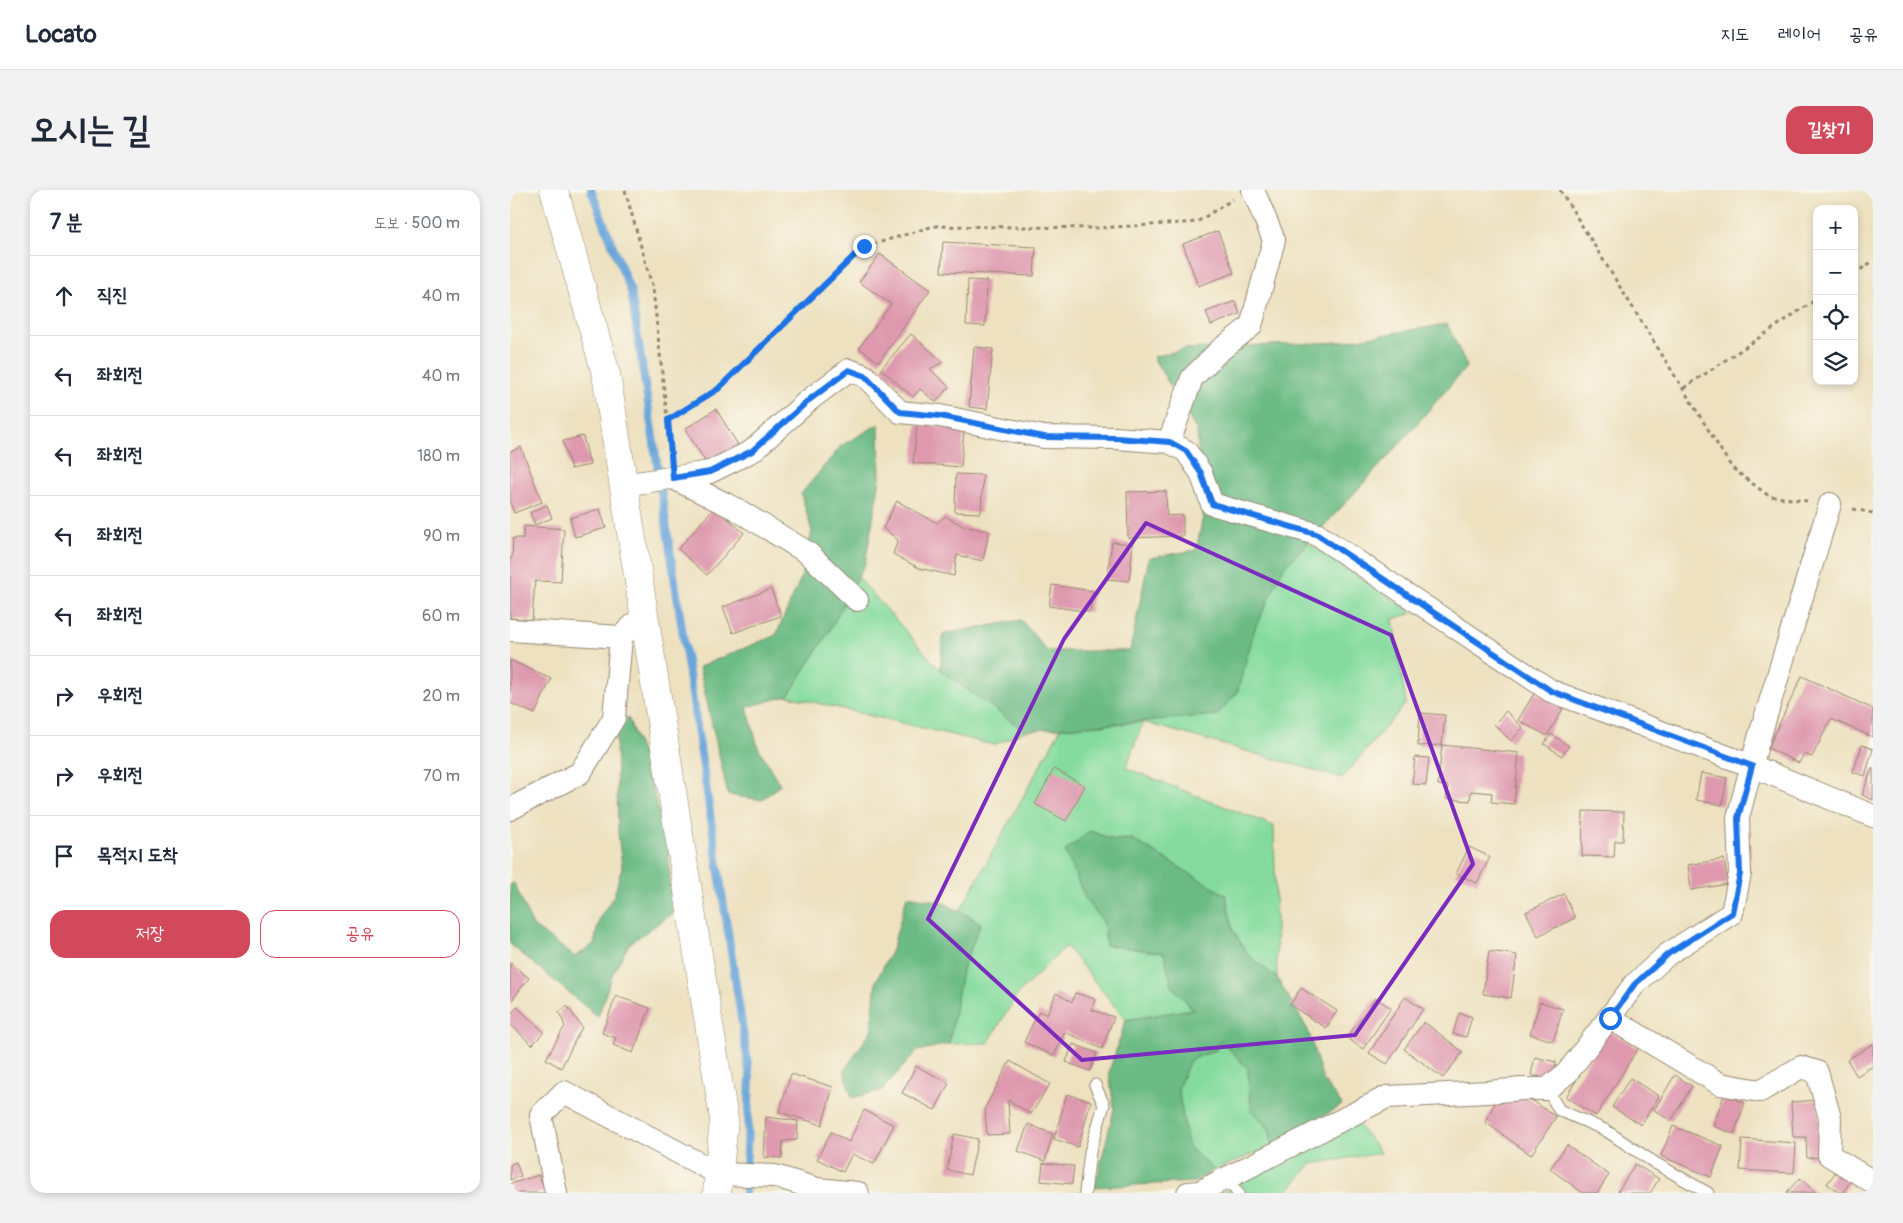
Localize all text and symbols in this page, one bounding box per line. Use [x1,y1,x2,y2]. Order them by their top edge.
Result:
text: Locato [25,20,97,49]
text: 지도 [1721,23,1750,46]
text: 레이어 [1778,23,1821,46]
text: 공유 [1849,23,1878,46]
button: 길찾기 [1786,106,1873,154]
text: 오시는 길 [30,108,150,152]
map controls [1813,205,1858,385]
button: + [1813,205,1858,250]
text: 7 분 [50,209,83,236]
text: 도보 · 500 m [374,213,460,233]
route end [853,235,876,258]
button: − [1813,250,1858,295]
icon: ahead [50,282,78,310]
text: 직진 [97,283,128,307]
text: 40 m [422,286,460,306]
button: locate [1813,295,1858,340]
button: layers [1813,340,1858,385]
icon: left [50,362,78,390]
text: 좌회전 [97,363,143,387]
text: 40 m [422,366,460,386]
icon: left [50,442,78,470]
text: 좌회전 [97,443,143,467]
text: 180 m [417,446,460,466]
icon: left [50,522,78,550]
text: 좌회전 [97,523,143,547]
text: 90 m [423,526,460,546]
icon: left [50,602,78,630]
text: 좌회전 [97,603,143,627]
text: 60 m [422,606,460,626]
icon: right [50,682,78,710]
text: 우회전 [97,683,143,707]
text: 20 m [422,686,460,706]
icon: right [50,762,78,790]
text: 우회전 [97,763,143,787]
text: 70 m [423,766,460,786]
icon: arrive [50,842,78,870]
text: 목적지 도착 [97,843,178,867]
button: 저장 [50,910,250,958]
button: 공유 [260,910,460,958]
route start [1599,1007,1622,1030]

